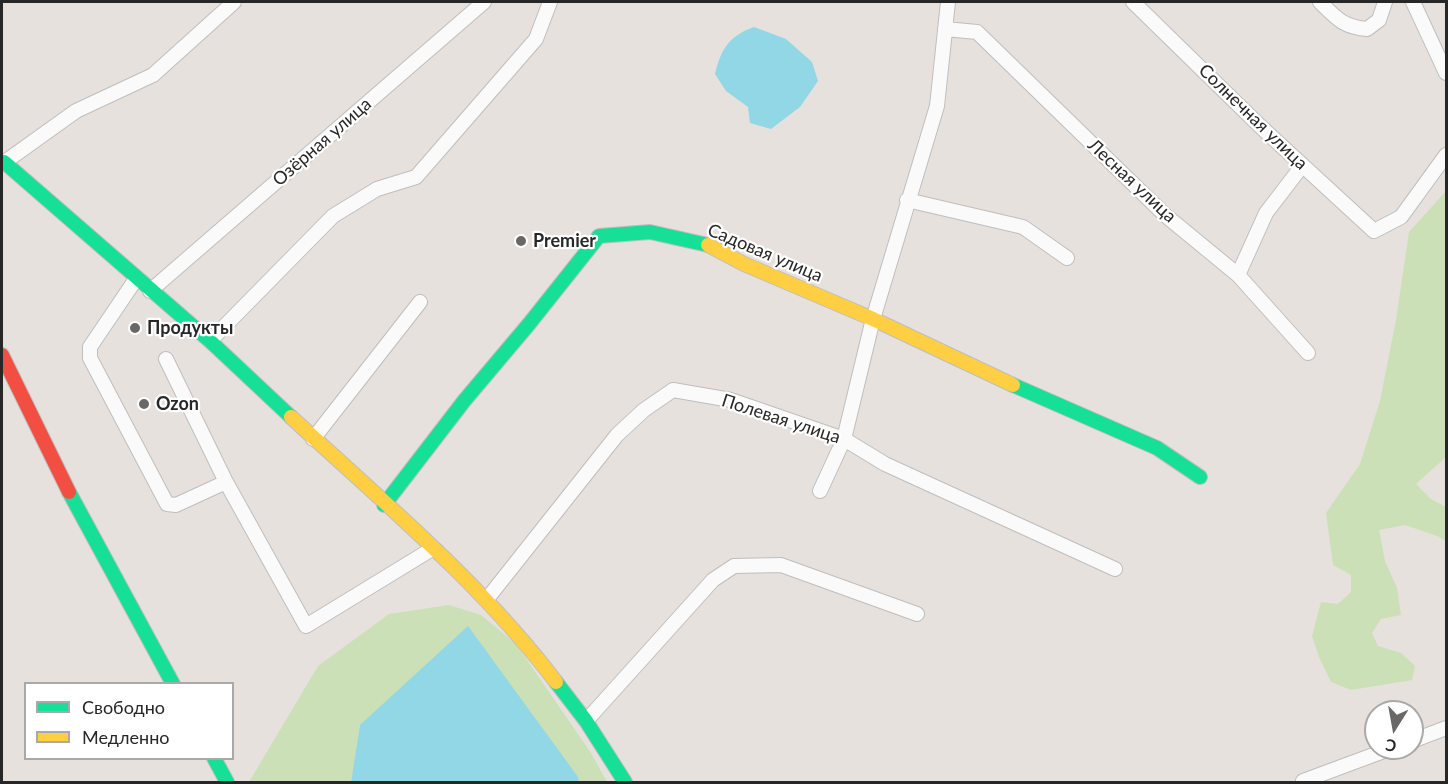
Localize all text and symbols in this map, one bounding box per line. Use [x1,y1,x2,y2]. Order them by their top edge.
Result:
street label: Солнечная улица [1194,60,1312,174]
street label: Озёрная улица [268,93,376,191]
street label: Лесная улица [1083,135,1181,227]
street label: Садовая улица [704,219,826,287]
place label: Premier [533,230,596,252]
marker: Premier [514,234,528,248]
place label: Продукты [147,317,233,339]
marker: Продукты [128,321,142,335]
street label: Полевая улица [719,390,843,448]
place label: Ozon [156,393,199,415]
marker: Ozon [137,397,151,411]
legend [24,682,234,760]
text: Свободно [82,696,165,718]
north arrow [1364,700,1424,760]
text: Медленно [82,726,170,748]
text: С [1384,736,1398,757]

